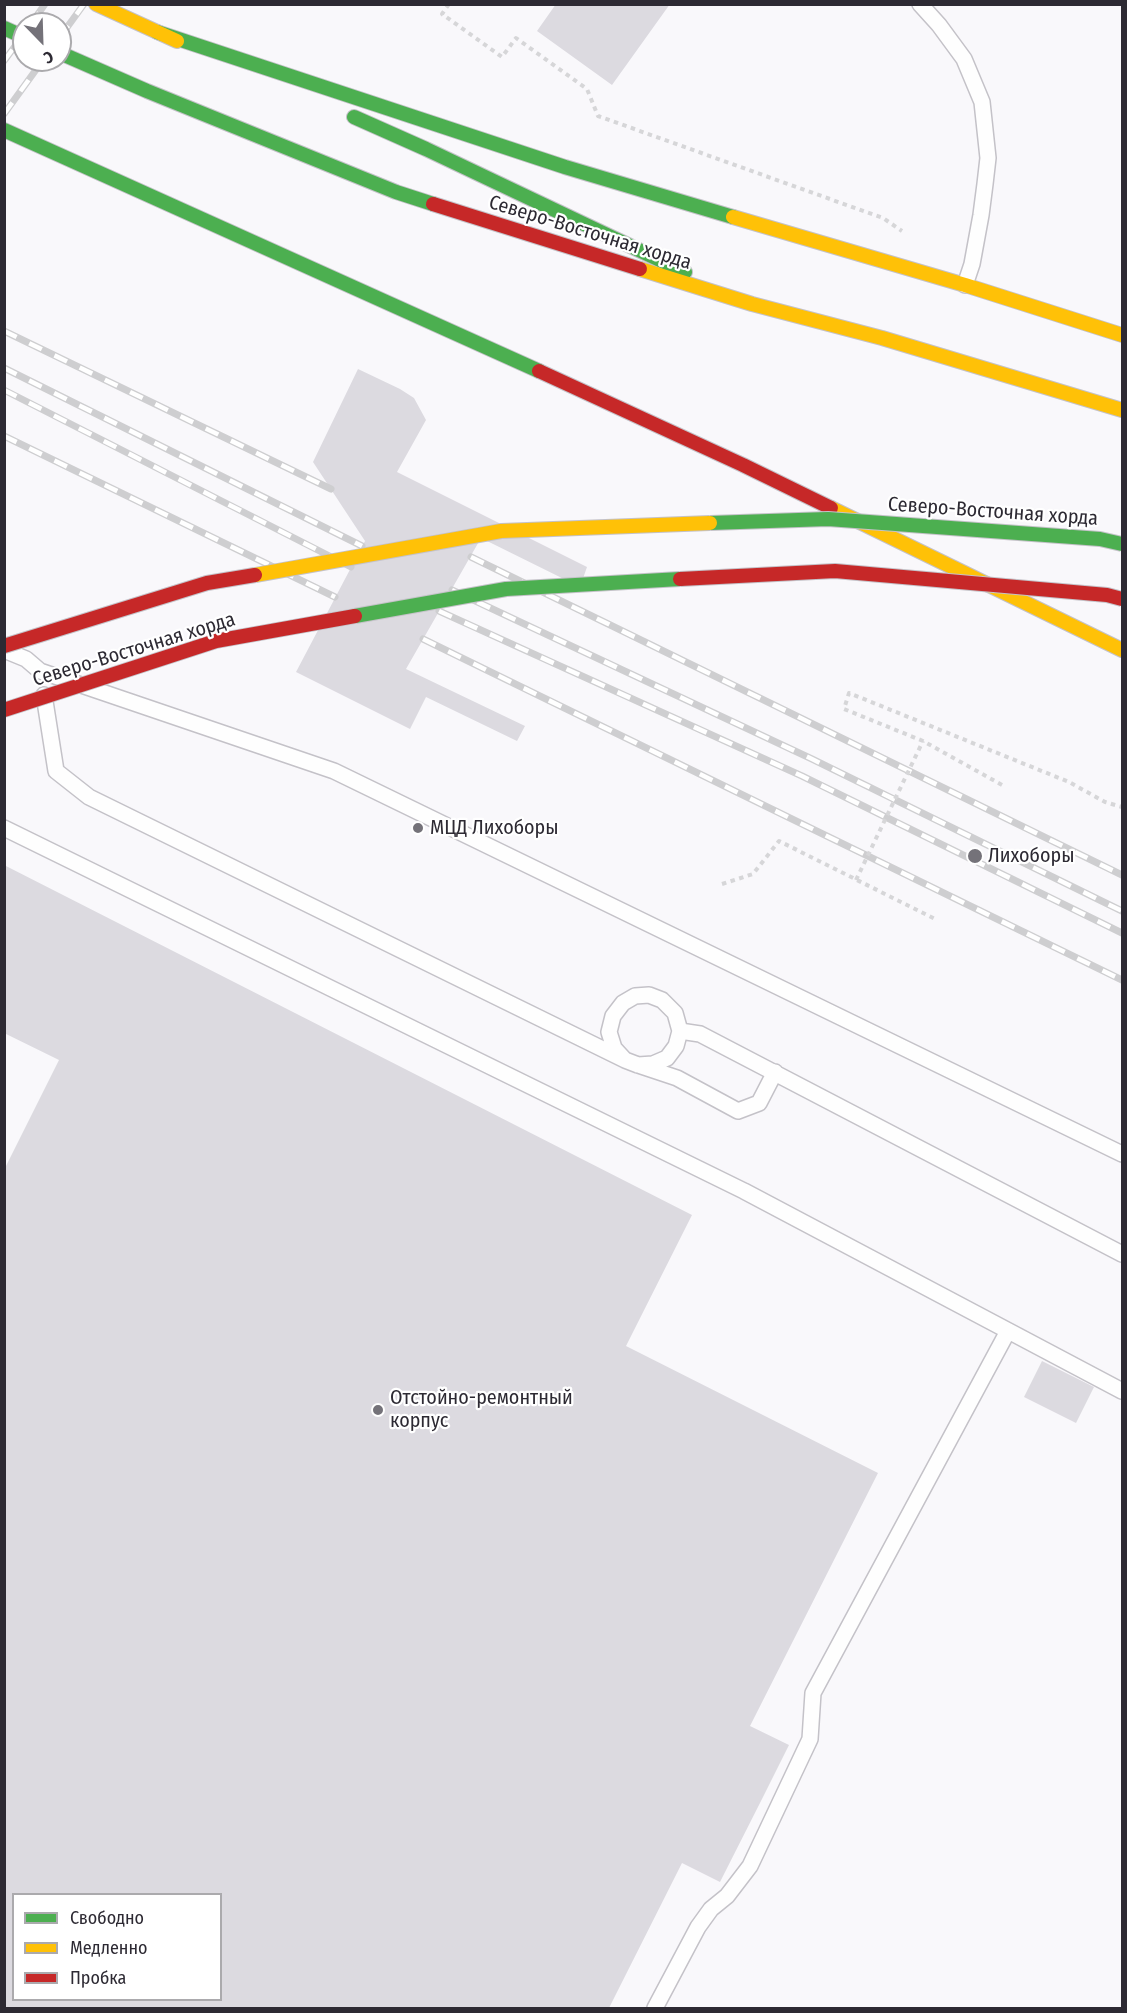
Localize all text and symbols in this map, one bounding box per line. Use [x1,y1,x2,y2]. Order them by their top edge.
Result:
north arrow [12,12,72,72]
text: С [41,47,56,68]
street label: Северо-Восточная хорда [486,191,694,275]
street label: Северо-Восточная хорда [887,493,1099,531]
street label: Северо-Восточная хорда [30,608,238,692]
place label: МЦД Лихоборы [430,816,559,840]
marker: МЦД Лихоборы [411,821,425,835]
place label: Лихоборы [988,844,1074,868]
marker: Лихоборы [966,847,984,865]
place label: Отстойно-ремонтный корпус [390,1386,573,1433]
marker: Отстойно-ремонтный корпус [371,1403,385,1417]
legend [12,1893,222,2001]
text: Свободно [70,1907,144,1929]
text: Медленно [70,1937,148,1959]
text: Пробка [70,1967,126,1989]

